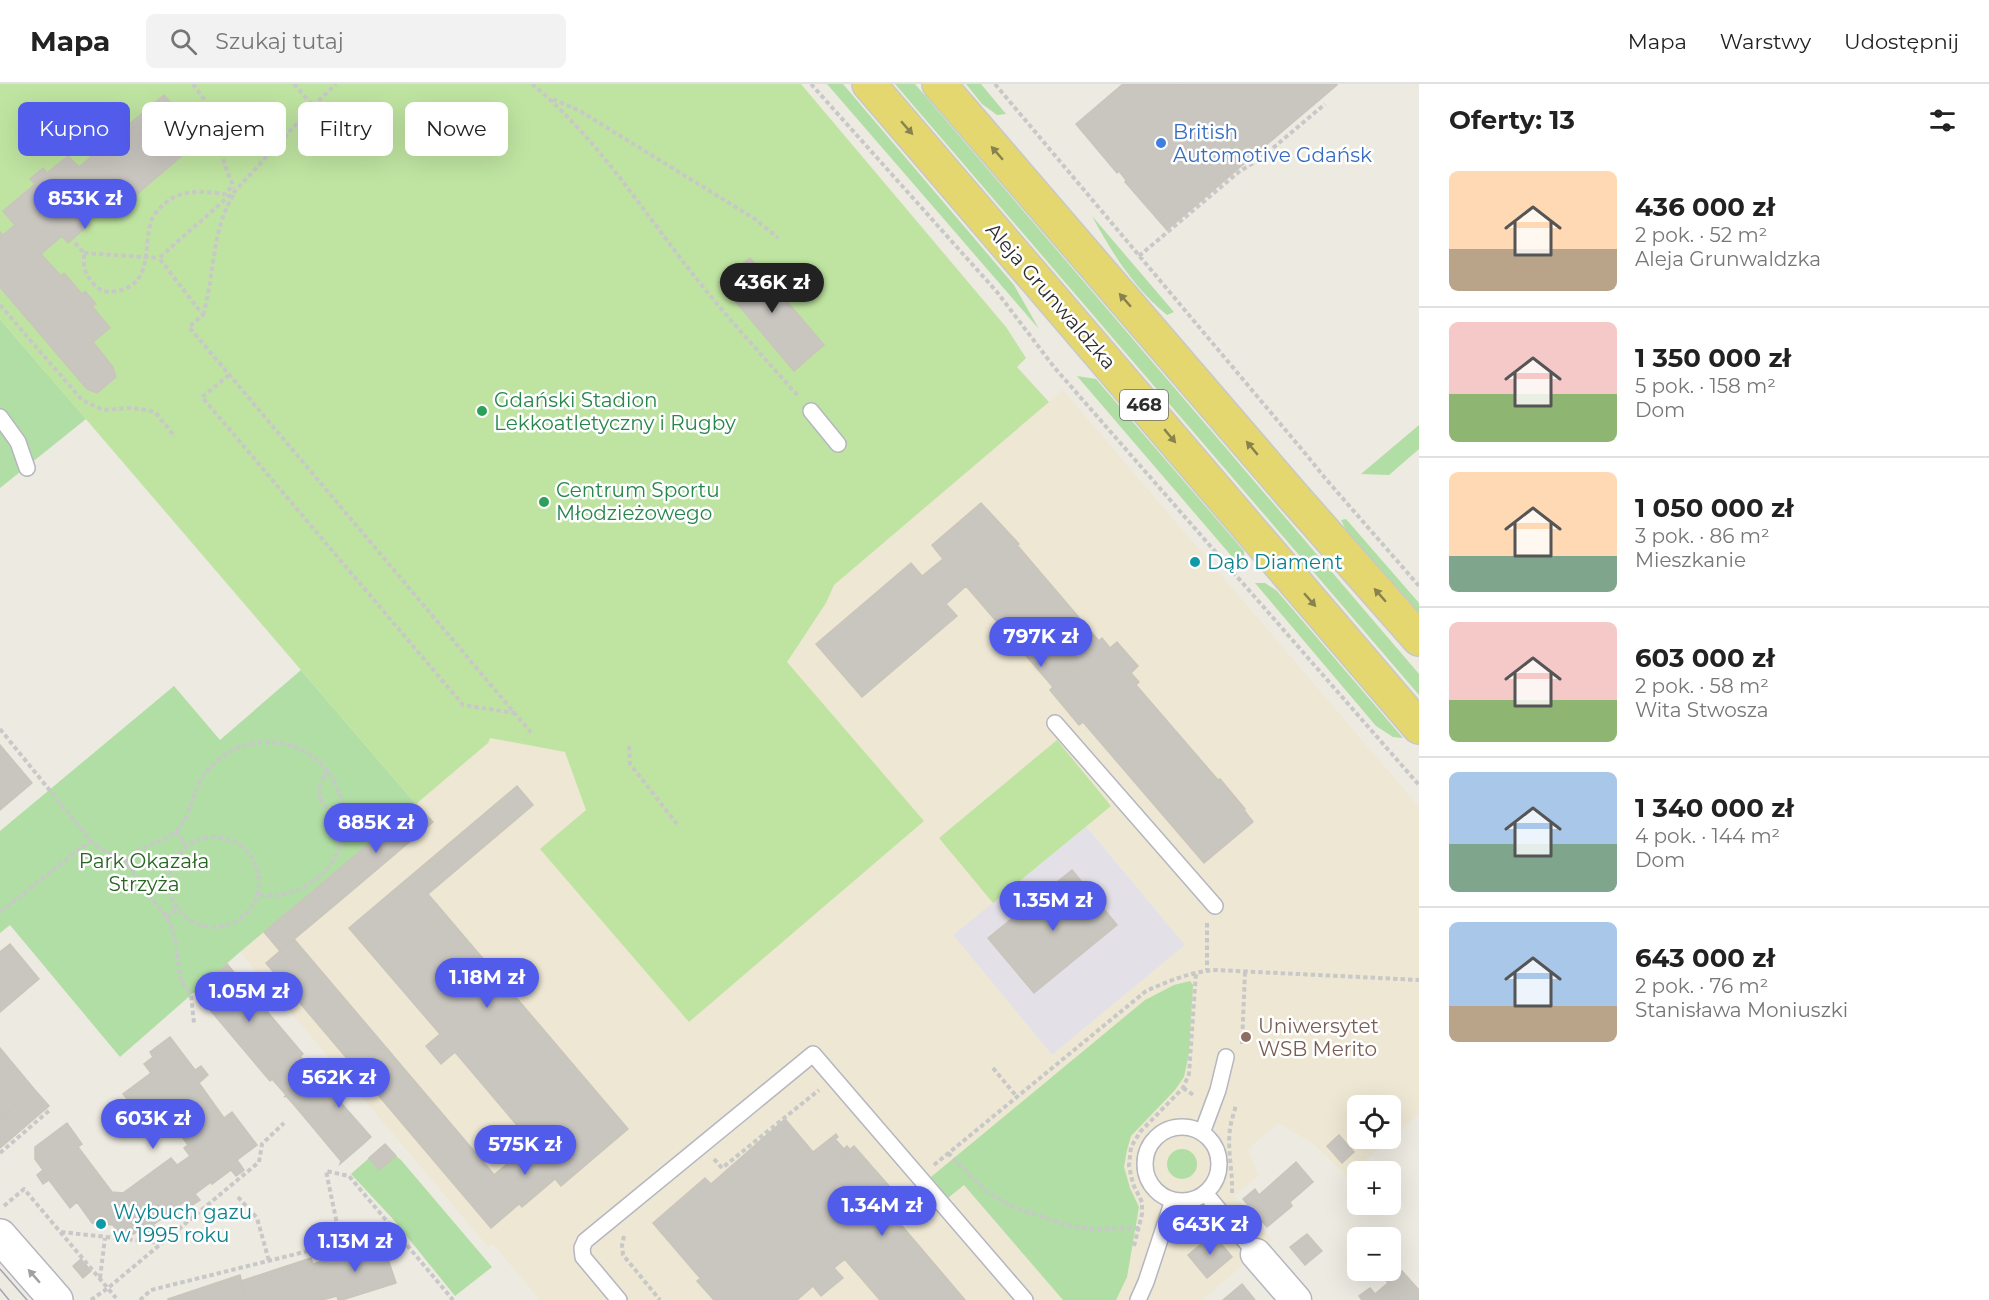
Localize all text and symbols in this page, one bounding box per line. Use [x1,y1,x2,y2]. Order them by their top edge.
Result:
search box [146,14,566,68]
text: Mapa [30,24,110,58]
icon: search [167,25,200,58]
text: Szukaj tutaj [215,28,344,55]
text: Mapa [1628,29,1687,54]
text: Warstwy [1720,29,1811,54]
text: Udostępnij [1844,29,1959,54]
chip: Kupno [18,102,130,156]
chip: Wynajem [142,102,286,156]
chip: Filtry [298,102,393,156]
chip: Nowe [405,102,508,156]
text: Oferty: 13 [1449,104,1575,136]
icon: filters [1926,104,1959,137]
one-way arrow [900,120,913,135]
place label: British Automotive Gdańsk [1173,120,1372,167]
marker: British Automotive Gdańsk [1154,136,1168,150]
one-way arrow [990,145,1004,160]
pin: 853K zł [30,179,140,230]
text: 853K zł [48,186,122,210]
text: 436 000 zł [1635,191,1775,223]
icon: home [1497,195,1569,267]
street label: Aleja Grunwaldzka [981,218,1121,374]
text: 2 pok. · 52 m² [1635,223,1767,247]
text: Aleja Grunwaldzka [1635,247,1821,271]
pin: 436K zł [717,263,827,314]
text: 436K zł [734,270,810,294]
one-way arrow [1119,293,1132,308]
text: 1 350 000 zł [1635,342,1791,374]
icon: home [1497,346,1569,418]
text: 5 pok. · 158 m² [1635,374,1776,398]
place label: Gdański Stadion Lekkoatletyczny i Rugby [494,388,736,435]
road number: 468 [1120,390,1168,420]
text: Dom [1635,398,1685,422]
marker: Gdański Stadion Lekkoatletyczny i Rugby [475,404,489,418]
one-way arrow [1164,428,1177,444]
one-way arrow [1246,441,1259,456]
place label: Centrum Sportu Młodzieżowego [556,478,720,525]
text: 1 050 000 zł [1635,492,1794,524]
marker: Centrum Sportu Młodzieżowego [537,495,551,509]
icon: home [1497,496,1569,568]
text: 3 pok. · 86 m² [1635,524,1770,548]
text: Mieszkanie [1635,548,1746,572]
place label: Dąb Diament [1207,550,1343,574]
marker: Dąb Diament [1188,555,1202,569]
one-way arrow [1374,588,1387,603]
one-way arrow [1303,592,1316,607]
pin: 797K zł [986,617,1096,668]
text: 797K zł [1003,624,1079,648]
text: 603 000 zł [1635,642,1775,674]
icon: home [1497,646,1569,718]
text: 2 pok. · 58 m² [1635,674,1769,698]
text: Wita Stwosza [1635,698,1769,722]
text: 1 340 000 zł [1635,792,1794,824]
icon: home [1497,796,1569,868]
pin: 885K zł [321,803,431,854]
text: 885K zł [338,810,414,834]
text: 4 pok. · 144 m² [1635,824,1780,848]
text: Dom [1635,848,1685,872]
park label: Park Okazała Strzyża [79,849,209,896]
pin: 1.35M zł [991,881,1115,932]
text: 1.35M zł [1014,888,1092,912]
text: 643 000 zł [1635,942,1775,974]
icon: home [1497,946,1569,1018]
pin: 1.18M zł [425,958,549,1009]
text: 1.18M zł [449,965,525,989]
pin: 1.05M zł [187,972,311,1023]
text: 2 pok. · 76 m² [1635,974,1768,998]
text: 1.05M zł [209,979,289,1003]
text: Stanisława Moniuszki [1635,998,1848,1022]
place label: Uniwersytet WSB Merito [1258,1014,1379,1061]
marker: Uniwersytet WSB Merito [1239,1030,1253,1044]
pin: 562K zł [284,1058,394,1109]
text: 562K zł [302,1065,376,1089]
map controls [1347,1095,1401,1281]
button: locate [1347,1095,1401,1149]
pin: 603K zł [98,1099,208,1150]
text: 603K zł [115,1106,191,1130]
pin: 575K zł [470,1125,580,1176]
text: 575K zł [488,1132,562,1156]
button: + [1347,1161,1401,1215]
pin: 1.34M zł [820,1186,944,1237]
text: 1.34M zł [841,1193,923,1217]
place label: Wybuch gazu w 1995 roku [113,1200,252,1247]
pin: 643K zł [1155,1205,1265,1256]
text: 643K zł [1172,1212,1248,1236]
marker: Wybuch gazu w 1995 roku [94,1217,108,1231]
pin: 1.13M zł [293,1222,417,1273]
button: − [1347,1227,1401,1281]
text: 1.13M zł [318,1229,392,1253]
one-way arrow [28,1268,41,1284]

